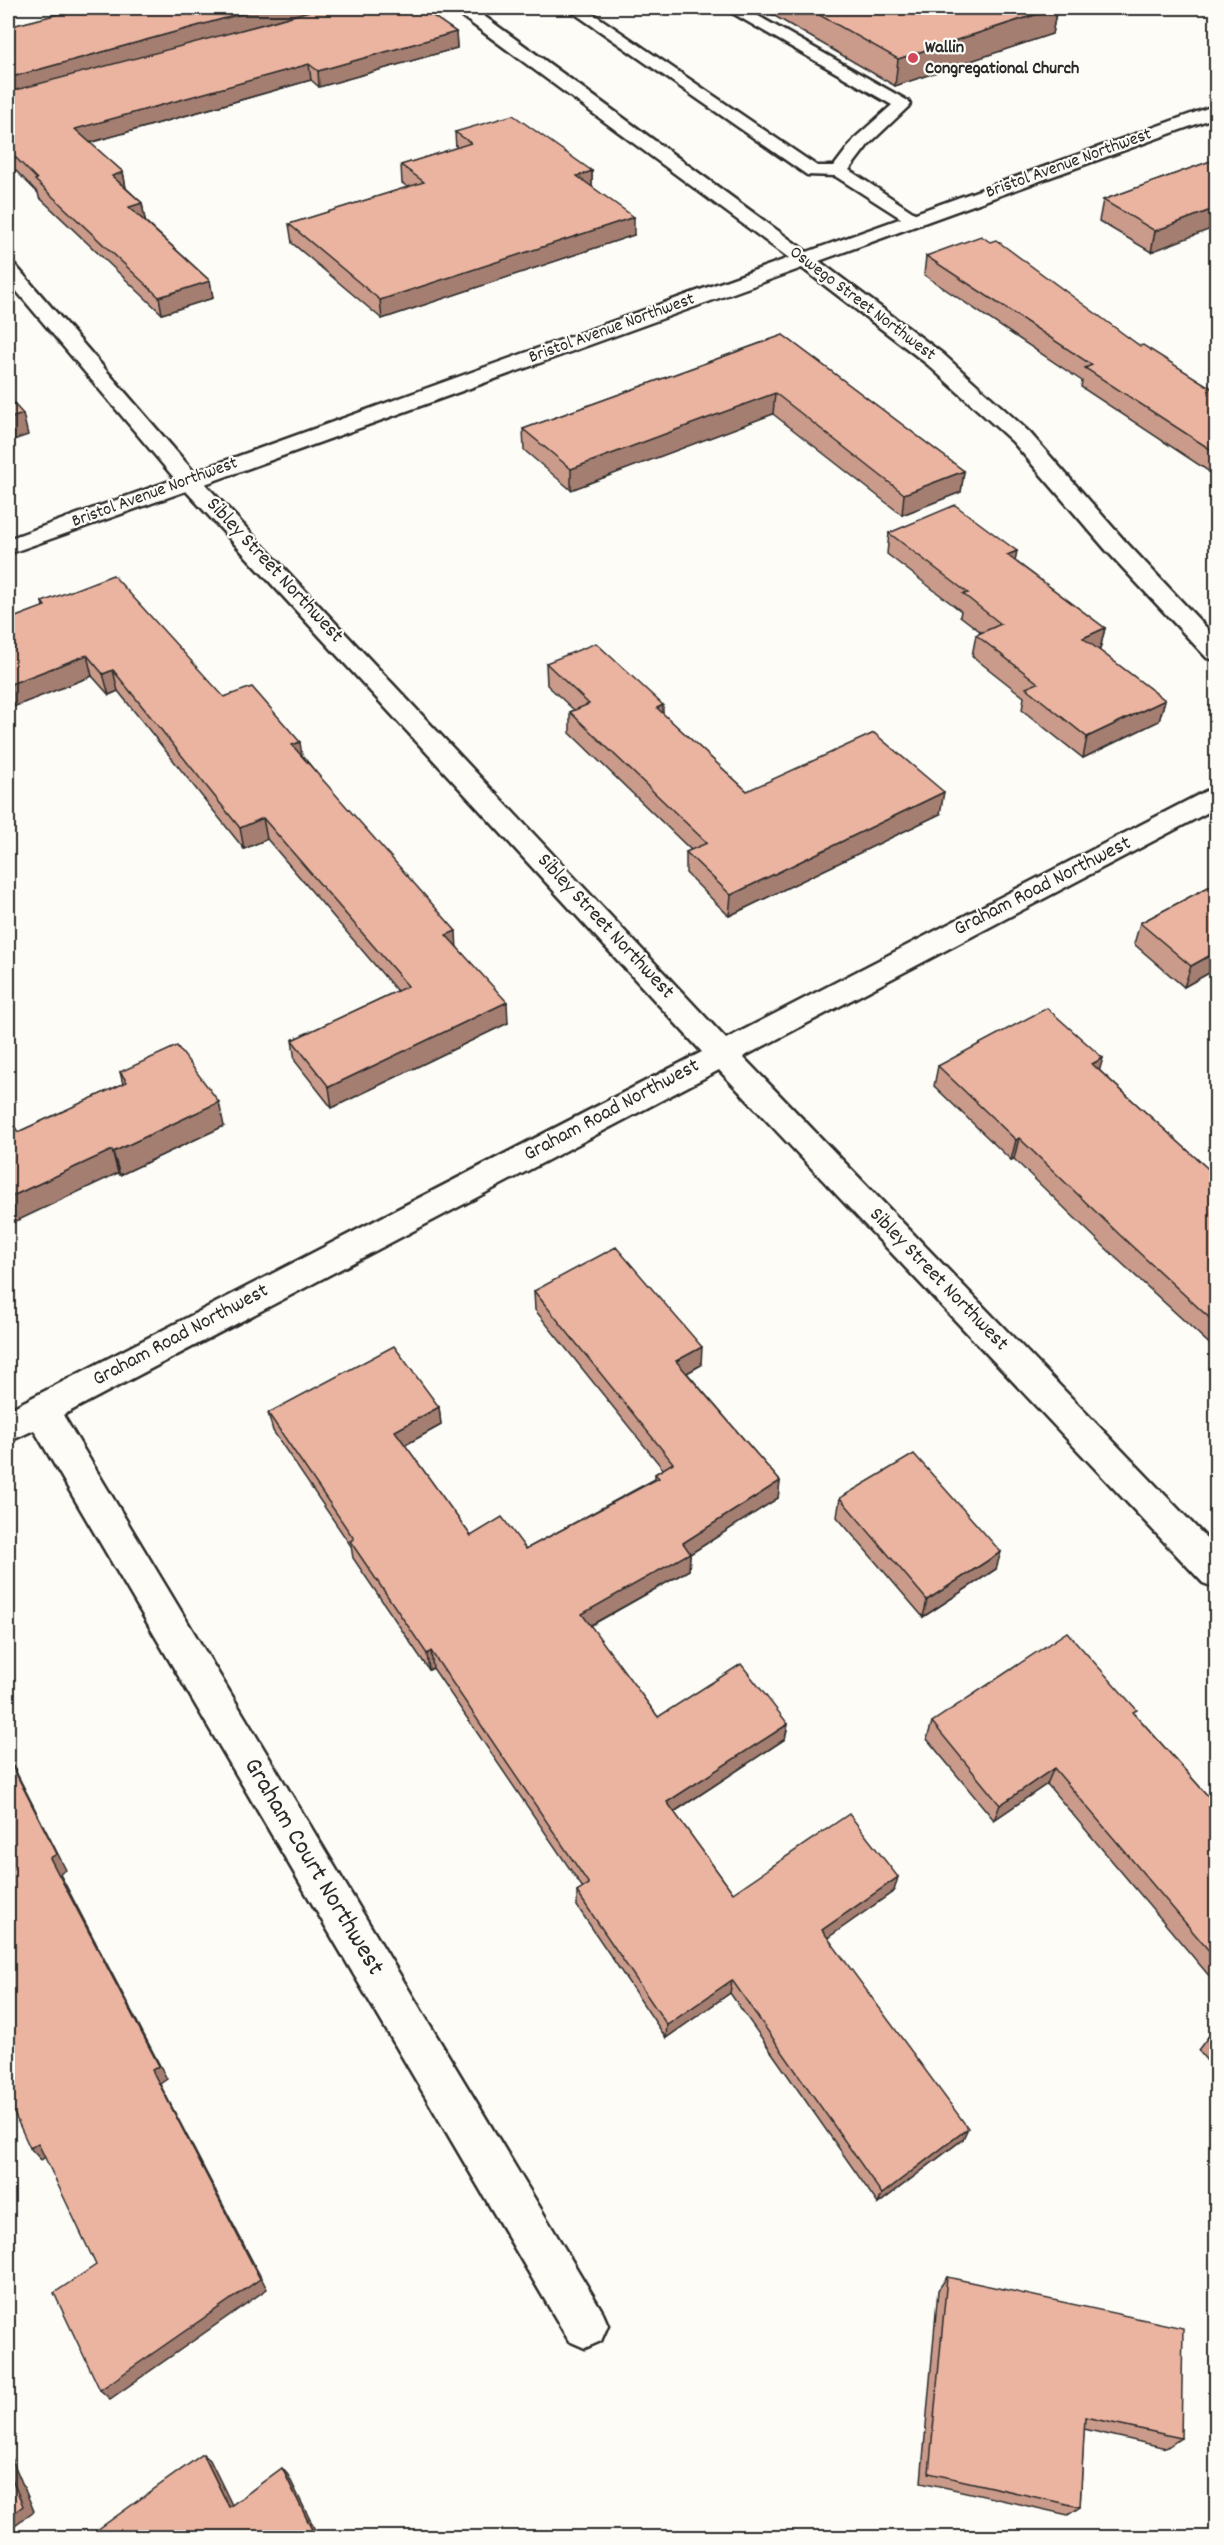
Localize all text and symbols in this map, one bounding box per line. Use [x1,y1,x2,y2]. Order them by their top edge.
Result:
place label: Wallin Congregational Church [925,36,1079,82]
marker: Wallin Congregational Church [906,51,920,65]
street label: Bristol Avenue Northwest [983,122,1156,206]
street label: Oswego Street Northwest [784,241,941,368]
street label: Bristol Avenue Northwest [526,287,699,371]
street label: Bristol Avenue Northwest [69,451,242,535]
street label: Sibley Street Northwest [198,491,350,651]
street label: Graham Road Northwest [949,829,1137,945]
street label: Sibley Street Northwest [529,847,681,1007]
street label: Graham Road Northwest [519,1052,705,1170]
street label: Sibley Street Northwest [861,1201,1015,1359]
street label: Graham Road Northwest [88,1277,274,1395]
street label: Graham Court Northwest [233,1751,393,1983]

